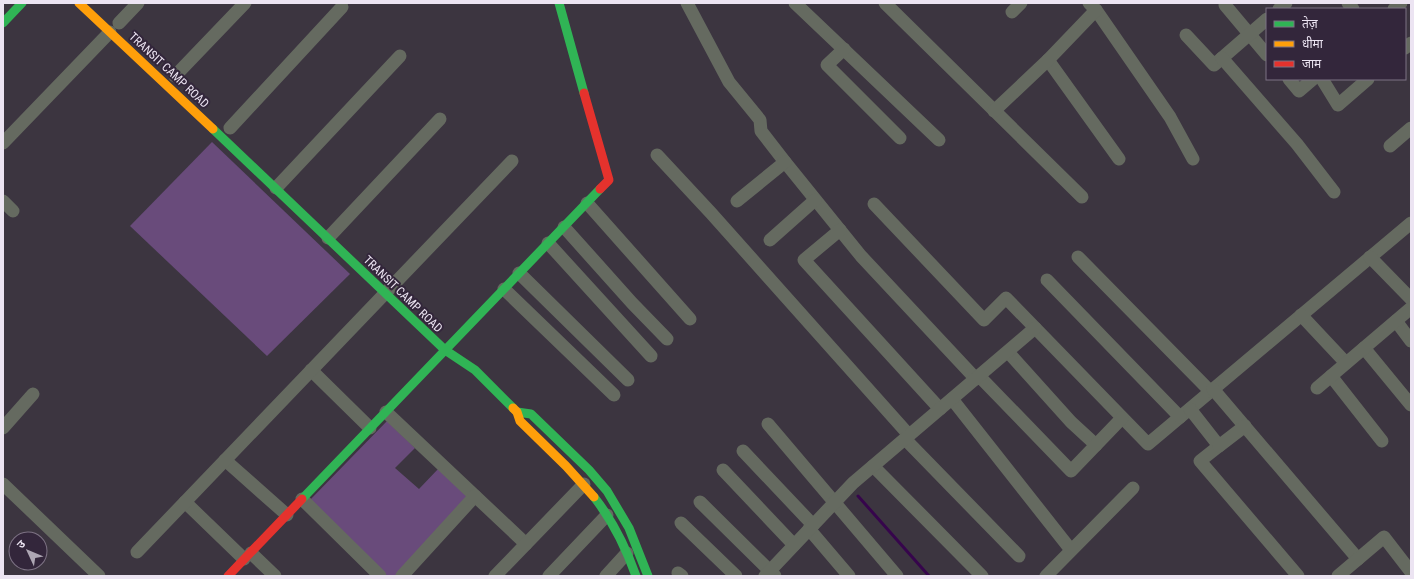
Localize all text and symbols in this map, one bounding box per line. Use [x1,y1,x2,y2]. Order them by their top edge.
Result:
legend [1266,8,1406,80]
text: तेज़ [1302,16,1319,31]
street label: TRANSIT CAMP ROAD [126,29,212,111]
text: धीमा [1302,36,1324,51]
text: जाम [1302,57,1322,71]
street label: TRANSIT CAMP ROAD [361,253,445,335]
north arrow [8,531,48,571]
text: उ [14,537,28,551]

